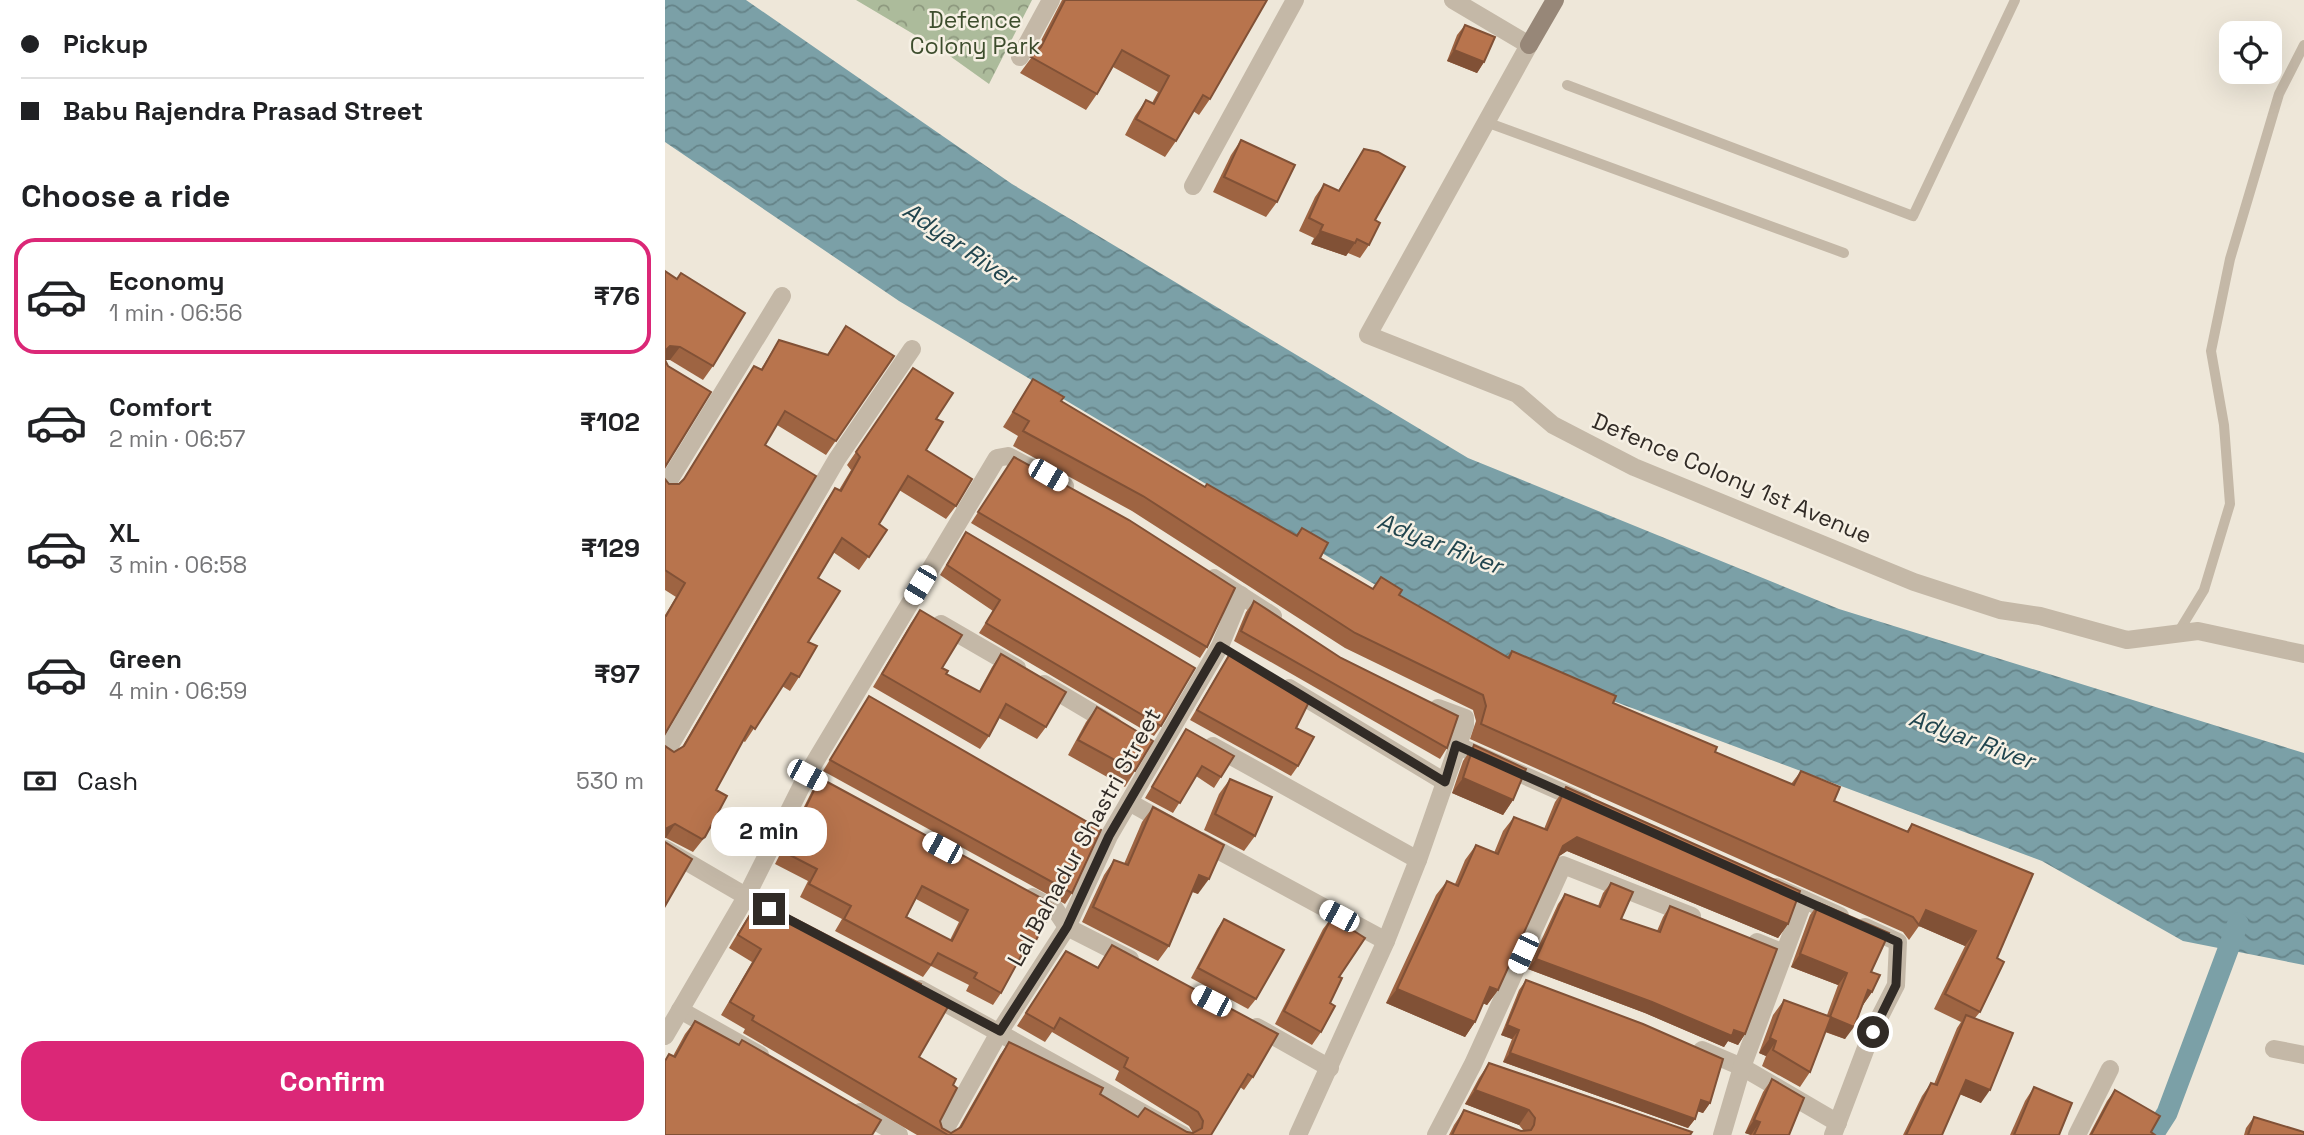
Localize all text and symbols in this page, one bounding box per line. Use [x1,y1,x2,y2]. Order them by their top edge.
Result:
park label: Defence Colony Park [910,5,1040,61]
map controls [2219,21,2282,84]
button: locate [2219,21,2282,84]
text: Pickup [63,27,148,61]
text: Babu Rajendra Prasad Street [63,94,423,128]
text: Choose a ride [21,176,231,216]
water label: Adyar River [897,195,1025,295]
text: Economy [109,264,225,298]
icon: car [25,265,88,328]
text: ₹76 [593,279,640,313]
text: 1 min · 06:56 [109,298,243,328]
text: Comfort [109,390,212,424]
icon: car [25,391,88,454]
text: ₹102 [580,405,640,439]
street label: Defence Colony 1st Avenue [1588,405,1876,551]
text: 2 min · 06:57 [109,424,246,454]
car [1025,455,1072,495]
water label: Adyar River [1373,505,1509,582]
text: XL [109,516,140,550]
icon: car [25,517,88,580]
text: ₹129 [581,531,640,565]
text: 3 min · 06:58 [109,550,247,580]
car [901,562,940,608]
text: Green [109,642,182,676]
icon: car [25,643,88,706]
text: ₹97 [594,657,640,691]
text: 4 min · 06:59 [109,676,247,706]
water label: Adyar River [1905,702,2042,777]
street label: Lal Bahadur Shastri Street [1000,703,1168,971]
car [784,756,831,794]
icon: cash [21,762,59,800]
text: Cash [77,764,138,798]
text: 530 m [576,766,644,796]
callout: 2 min [711,808,827,856]
text: 2 min [739,816,799,846]
car [919,829,966,867]
route end [753,893,785,925]
car [1316,897,1363,935]
car [1505,930,1542,976]
car [1188,982,1235,1020]
route start [1857,1016,1889,1048]
button: Confirm [21,1041,644,1121]

